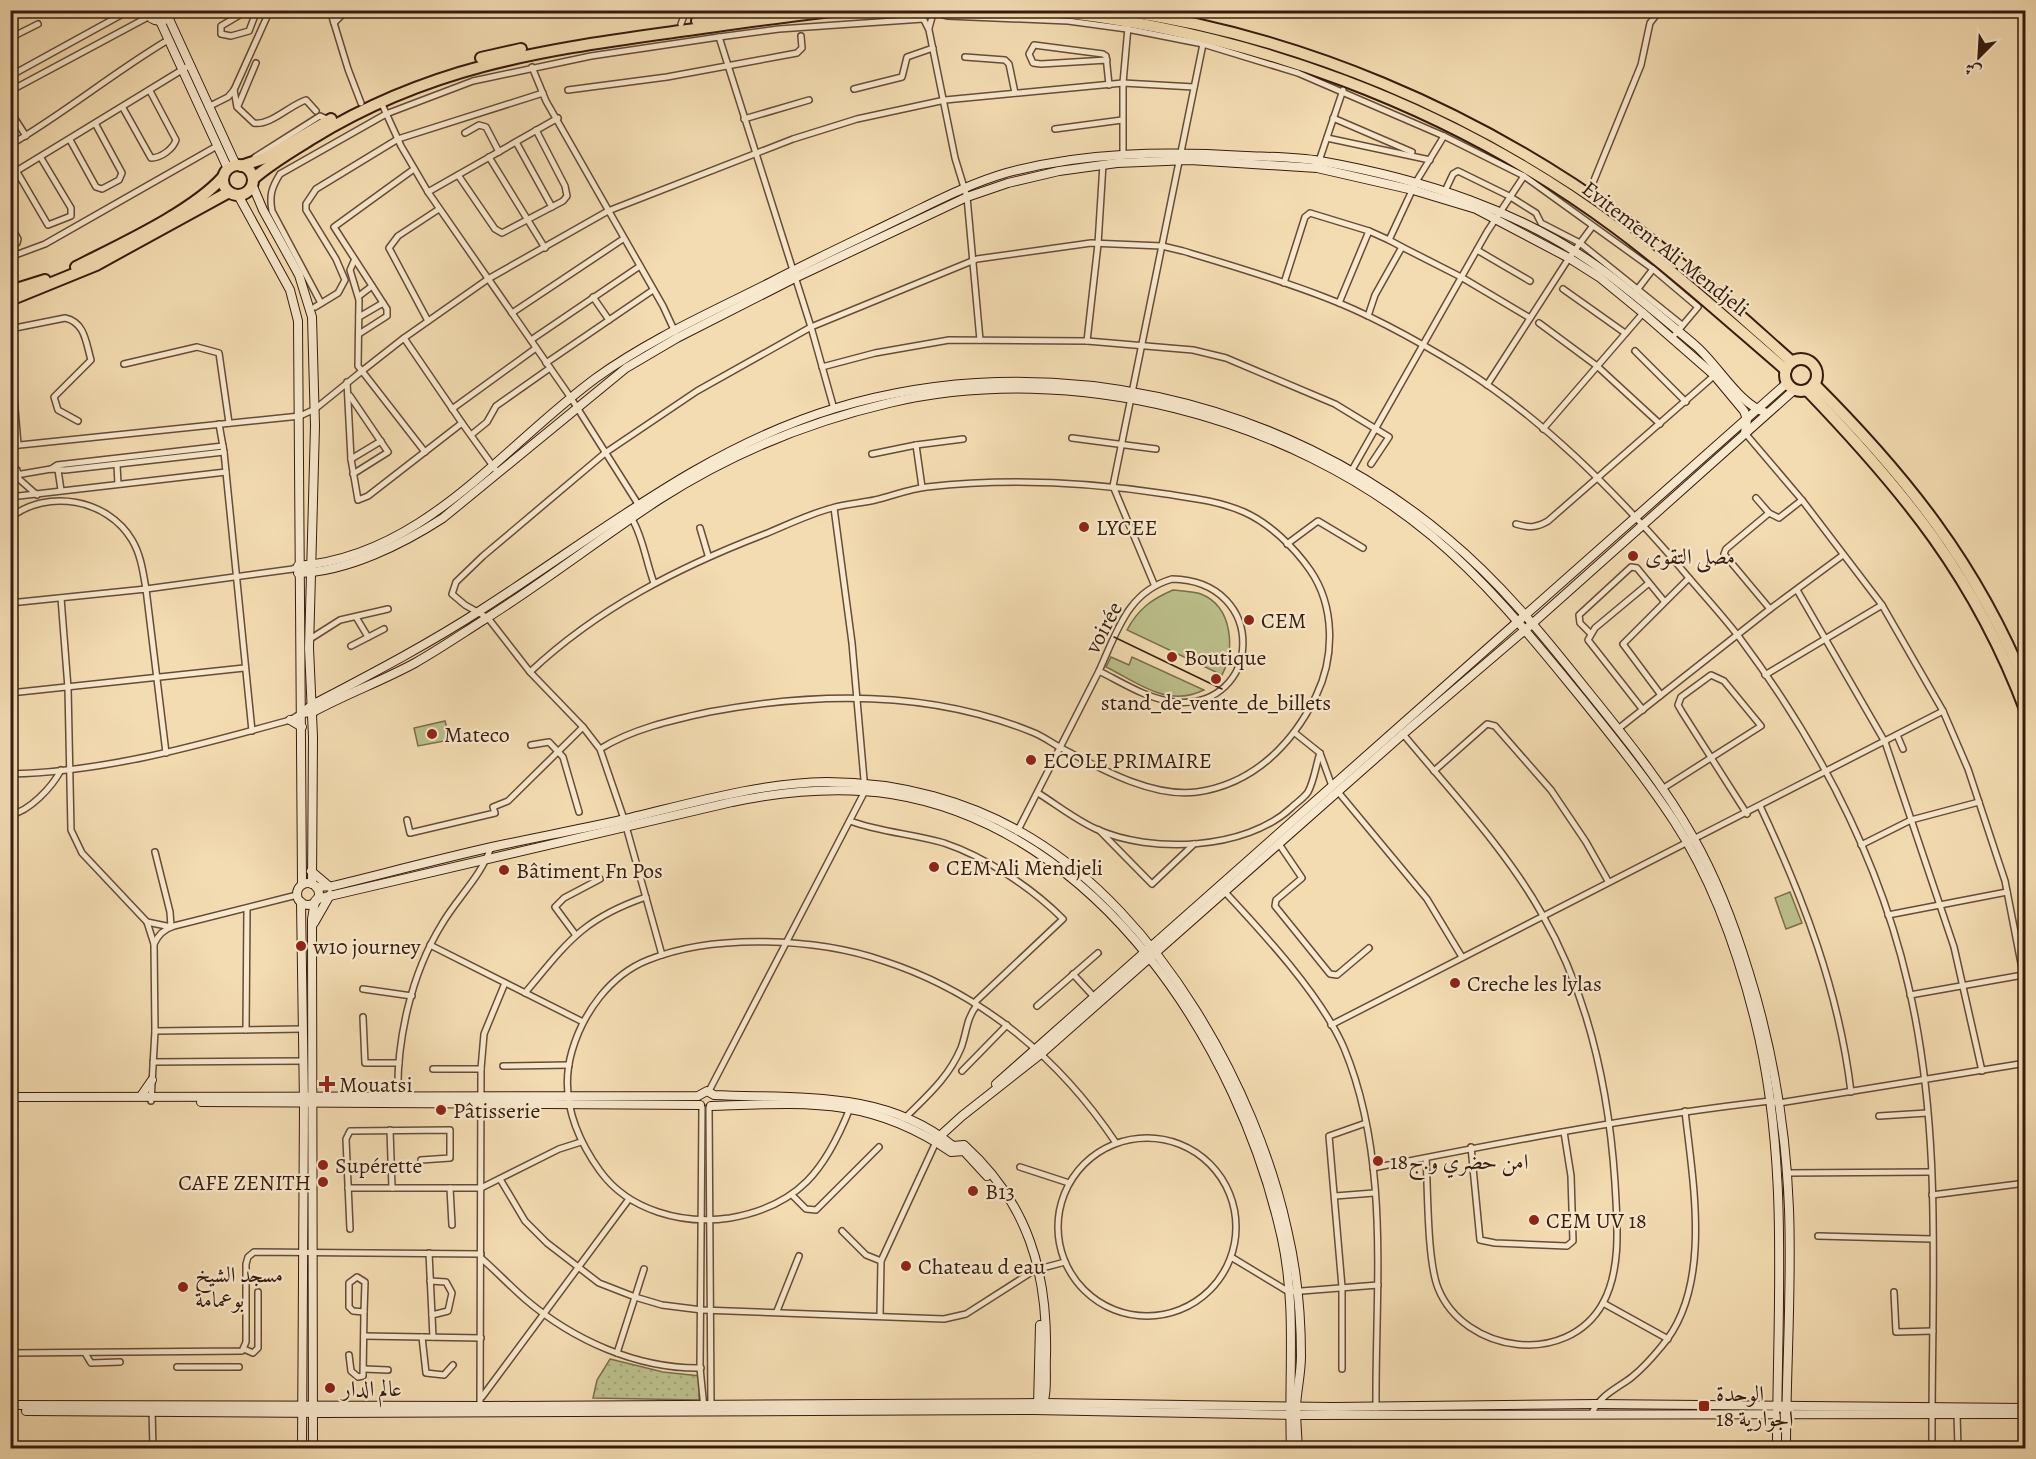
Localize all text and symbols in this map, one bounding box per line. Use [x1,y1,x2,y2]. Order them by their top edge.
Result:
north arrow [1949,27,2009,87]
text: ش [1962,57,1985,83]
street label: Evitement Ali Mendjeli [1576,174,1755,324]
place label: LYCEE [1096,513,1157,543]
marker: LYCEE [1077,520,1091,534]
place label: مصلى التقوى [1645,542,1735,573]
marker: مصلى التقوى [1626,549,1640,563]
street label: voirée [1077,596,1130,659]
place label: CEM [1261,606,1306,636]
marker: CEM [1242,613,1256,627]
place label: Boutique [1184,643,1266,673]
marker: Boutique [1165,650,1179,664]
marker: stand_de_vente_de_billets [1209,672,1223,686]
place label: stand_de_vente_de_billets [1101,688,1331,718]
place label: Mateco [444,720,510,750]
marker: Mateco [425,727,439,741]
place label: ECOLE PRIMAIRE [1043,746,1212,776]
marker: ECOLE PRIMAIRE [1024,753,1038,767]
place label: CEM Ali Mendjeli [946,853,1103,883]
place label: Bâtiment Fn Pos [516,856,663,886]
marker: CEM Ali Mendjeli [927,860,941,874]
marker: Bâtiment Fn Pos [497,863,511,877]
place label: w10 journey [312,932,421,962]
marker: w10 journey [294,939,308,953]
place label: Creche les lylas [1467,969,1602,999]
marker: Creche les lylas [1448,976,1462,990]
place label: Mouatsi [339,1070,413,1100]
marker: Mouatsi [320,1077,334,1091]
place label: Pâtisserie [453,1096,540,1126]
marker: Pâtisserie [434,1103,448,1117]
place label: امن حضري و.ج18 [1390,1147,1528,1181]
place label: Supérette [335,1151,422,1181]
marker: امن حضري و.ج18 [1371,1154,1385,1168]
marker: Supérette [316,1158,330,1172]
place label: CAFE ZENITH [178,1168,311,1198]
marker: CAFE ZENITH [316,1175,330,1189]
place label: B13 [985,1177,1015,1207]
marker: B13 [966,1184,980,1198]
place label: CEM UV 18 [1546,1206,1647,1236]
marker: CEM UV 18 [1527,1213,1541,1227]
place label: Chateau d eau [918,1252,1046,1282]
marker: Chateau d eau [899,1259,913,1273]
place label: مسجد الشيخ بوعمامة [195,1260,283,1315]
marker: مسجد الشيخ بوعمامة [176,1280,190,1294]
place label: عالم الدار [340,1374,402,1408]
place label: الوحدة الجوارية 18 [1716,1379,1794,1434]
marker: عالم الدار [323,1381,337,1395]
marker: الوحدة الجوارية 18 [1697,1399,1711,1413]

